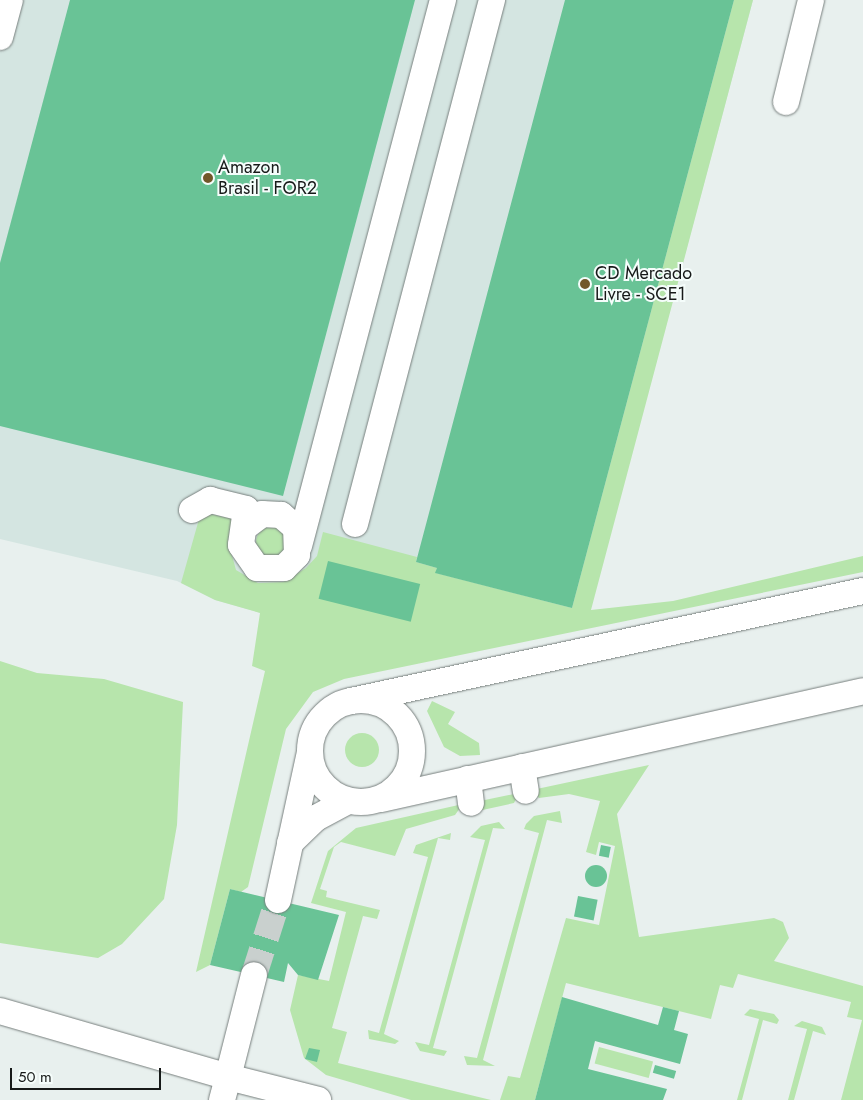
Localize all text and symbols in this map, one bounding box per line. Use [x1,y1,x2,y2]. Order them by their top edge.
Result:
place label: Amazon Brasil - FOR2 [218,157,317,200]
marker: Amazon Brasil - FOR2 [202,172,214,184]
place label: CD Mercado Livre - SCE1 [595,263,692,306]
marker: CD Mercado Livre - SCE1 [579,278,591,290]
scale bar [12,1058,164,1090]
text: 50 m [18,1066,52,1088]

